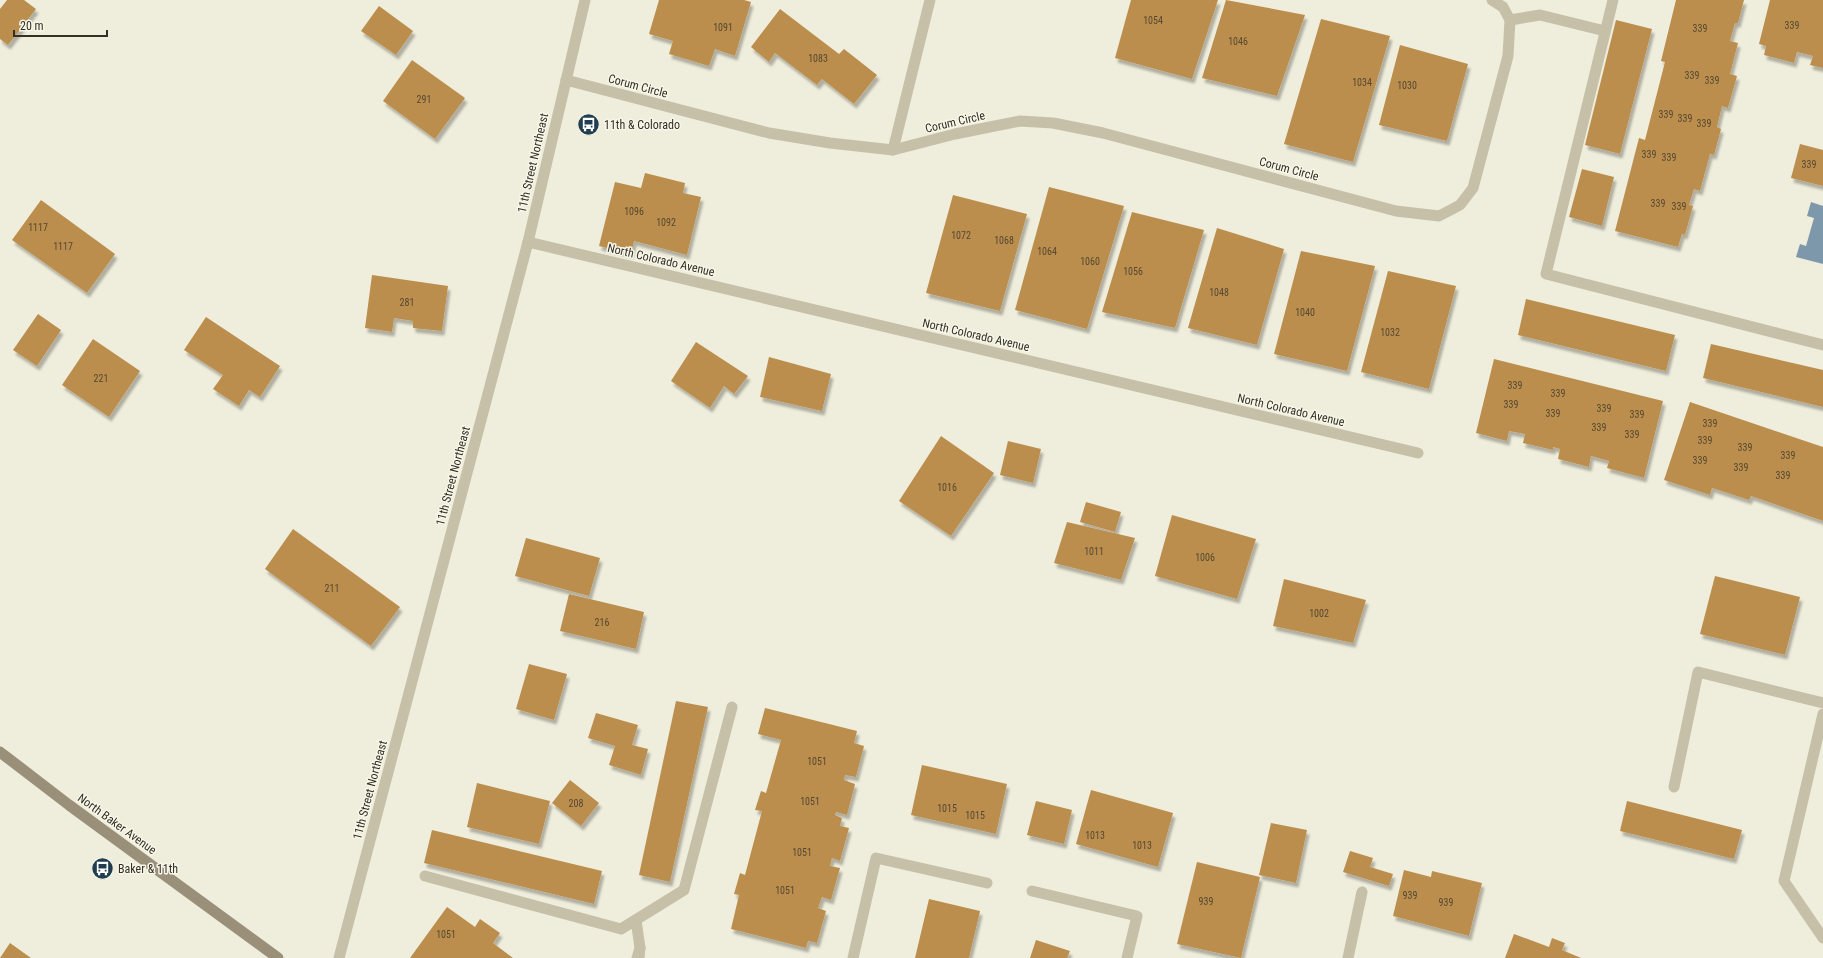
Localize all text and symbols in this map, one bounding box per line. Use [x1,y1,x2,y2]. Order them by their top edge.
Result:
scale bar [14,12,107,38]
house number: 1054 [1143,15,1163,26]
text: 20 m [20,19,44,33]
house number: 339 [1785,20,1799,31]
house number: 1091 [713,22,733,33]
house number: 339 [1693,23,1707,34]
house number: 1046 [1228,36,1248,47]
house number: 1083 [808,53,828,64]
house number: 339 [1685,70,1699,81]
street label: Corum Circle [607,71,670,101]
house number: 339 [1705,75,1719,86]
house number: 1034 [1352,77,1372,88]
house number: 1030 [1397,80,1417,91]
house number: 291 [417,94,431,105]
street label: Corum Circle [924,108,987,136]
house number: 339 [1659,109,1673,120]
street label: 11th Street Northeast [515,111,551,214]
bus stop icon: 11th & Colorado [575,112,601,138]
house number: 339 [1678,113,1692,124]
place label: 11th & Colorado [604,118,680,132]
house number: 339 [1697,118,1711,129]
house number: 339 [1642,149,1656,160]
house number: 339 [1662,152,1676,163]
street label: Corum Circle [1258,154,1321,184]
house number: 339 [1802,159,1816,170]
house number: 339 [1651,198,1665,209]
house number: 339 [1672,201,1686,212]
house number: 1096 [624,206,644,217]
house number: 1092 [656,217,676,228]
house number: 1117 [28,222,48,233]
house number: 1072 [951,230,971,241]
house number: 1068 [994,235,1014,246]
house number: 1117 [53,241,73,252]
street label: North Colorado Avenue [606,241,716,279]
house number: 1064 [1037,246,1057,257]
house number: 1060 [1080,256,1100,267]
house number: 1056 [1123,266,1143,277]
house number: 1048 [1209,287,1229,298]
house number: 281 [400,297,414,308]
house number: 1040 [1295,307,1315,318]
street label: North Colorado Avenue [921,316,1031,354]
house number: 1032 [1380,327,1400,338]
house number: 221 [94,373,108,384]
house number: 339 [1508,380,1522,391]
house number: 339 [1551,388,1565,399]
street label: North Colorado Avenue [1236,391,1346,429]
house number: 339 [1504,399,1518,410]
house number: 339 [1597,403,1611,414]
house number: 339 [1546,408,1560,419]
house number: 339 [1630,409,1644,420]
house number: 339 [1703,418,1717,429]
house number: 339 [1592,422,1606,433]
street label: 11th Street Northeast [433,425,473,527]
house number: 339 [1625,429,1639,440]
house number: 339 [1698,435,1712,446]
house number: 339 [1738,442,1752,453]
house number: 339 [1781,450,1795,461]
house number: 339 [1693,455,1707,466]
house number: 339 [1734,462,1748,473]
house number: 339 [1776,470,1790,481]
house number: 1016 [937,482,957,493]
house number: 1011 [1084,546,1104,557]
house number: 1006 [1195,552,1215,563]
house number: 211 [325,583,339,594]
house number: 1002 [1309,608,1329,619]
house number: 216 [595,617,609,628]
street label: 11th Street Northeast [350,739,390,841]
house number: 1051 [807,756,827,767]
street label: North Baker Avenue [75,791,159,857]
house number: 1051 [800,796,820,807]
house number: 208 [569,798,583,809]
house number: 1015 [937,803,957,814]
house number: 1015 [965,810,985,821]
house number: 1013 [1085,830,1105,841]
house number: 1013 [1132,840,1152,851]
house number: 1051 [792,847,812,858]
bus stop icon: Baker & 11th [90,856,116,882]
place label: Baker & 11th [118,862,178,876]
house number: 1051 [775,885,795,896]
house number: 939 [1403,890,1417,901]
house number: 939 [1199,896,1213,907]
house number: 939 [1439,897,1453,908]
house number: 1051 [436,929,456,940]

